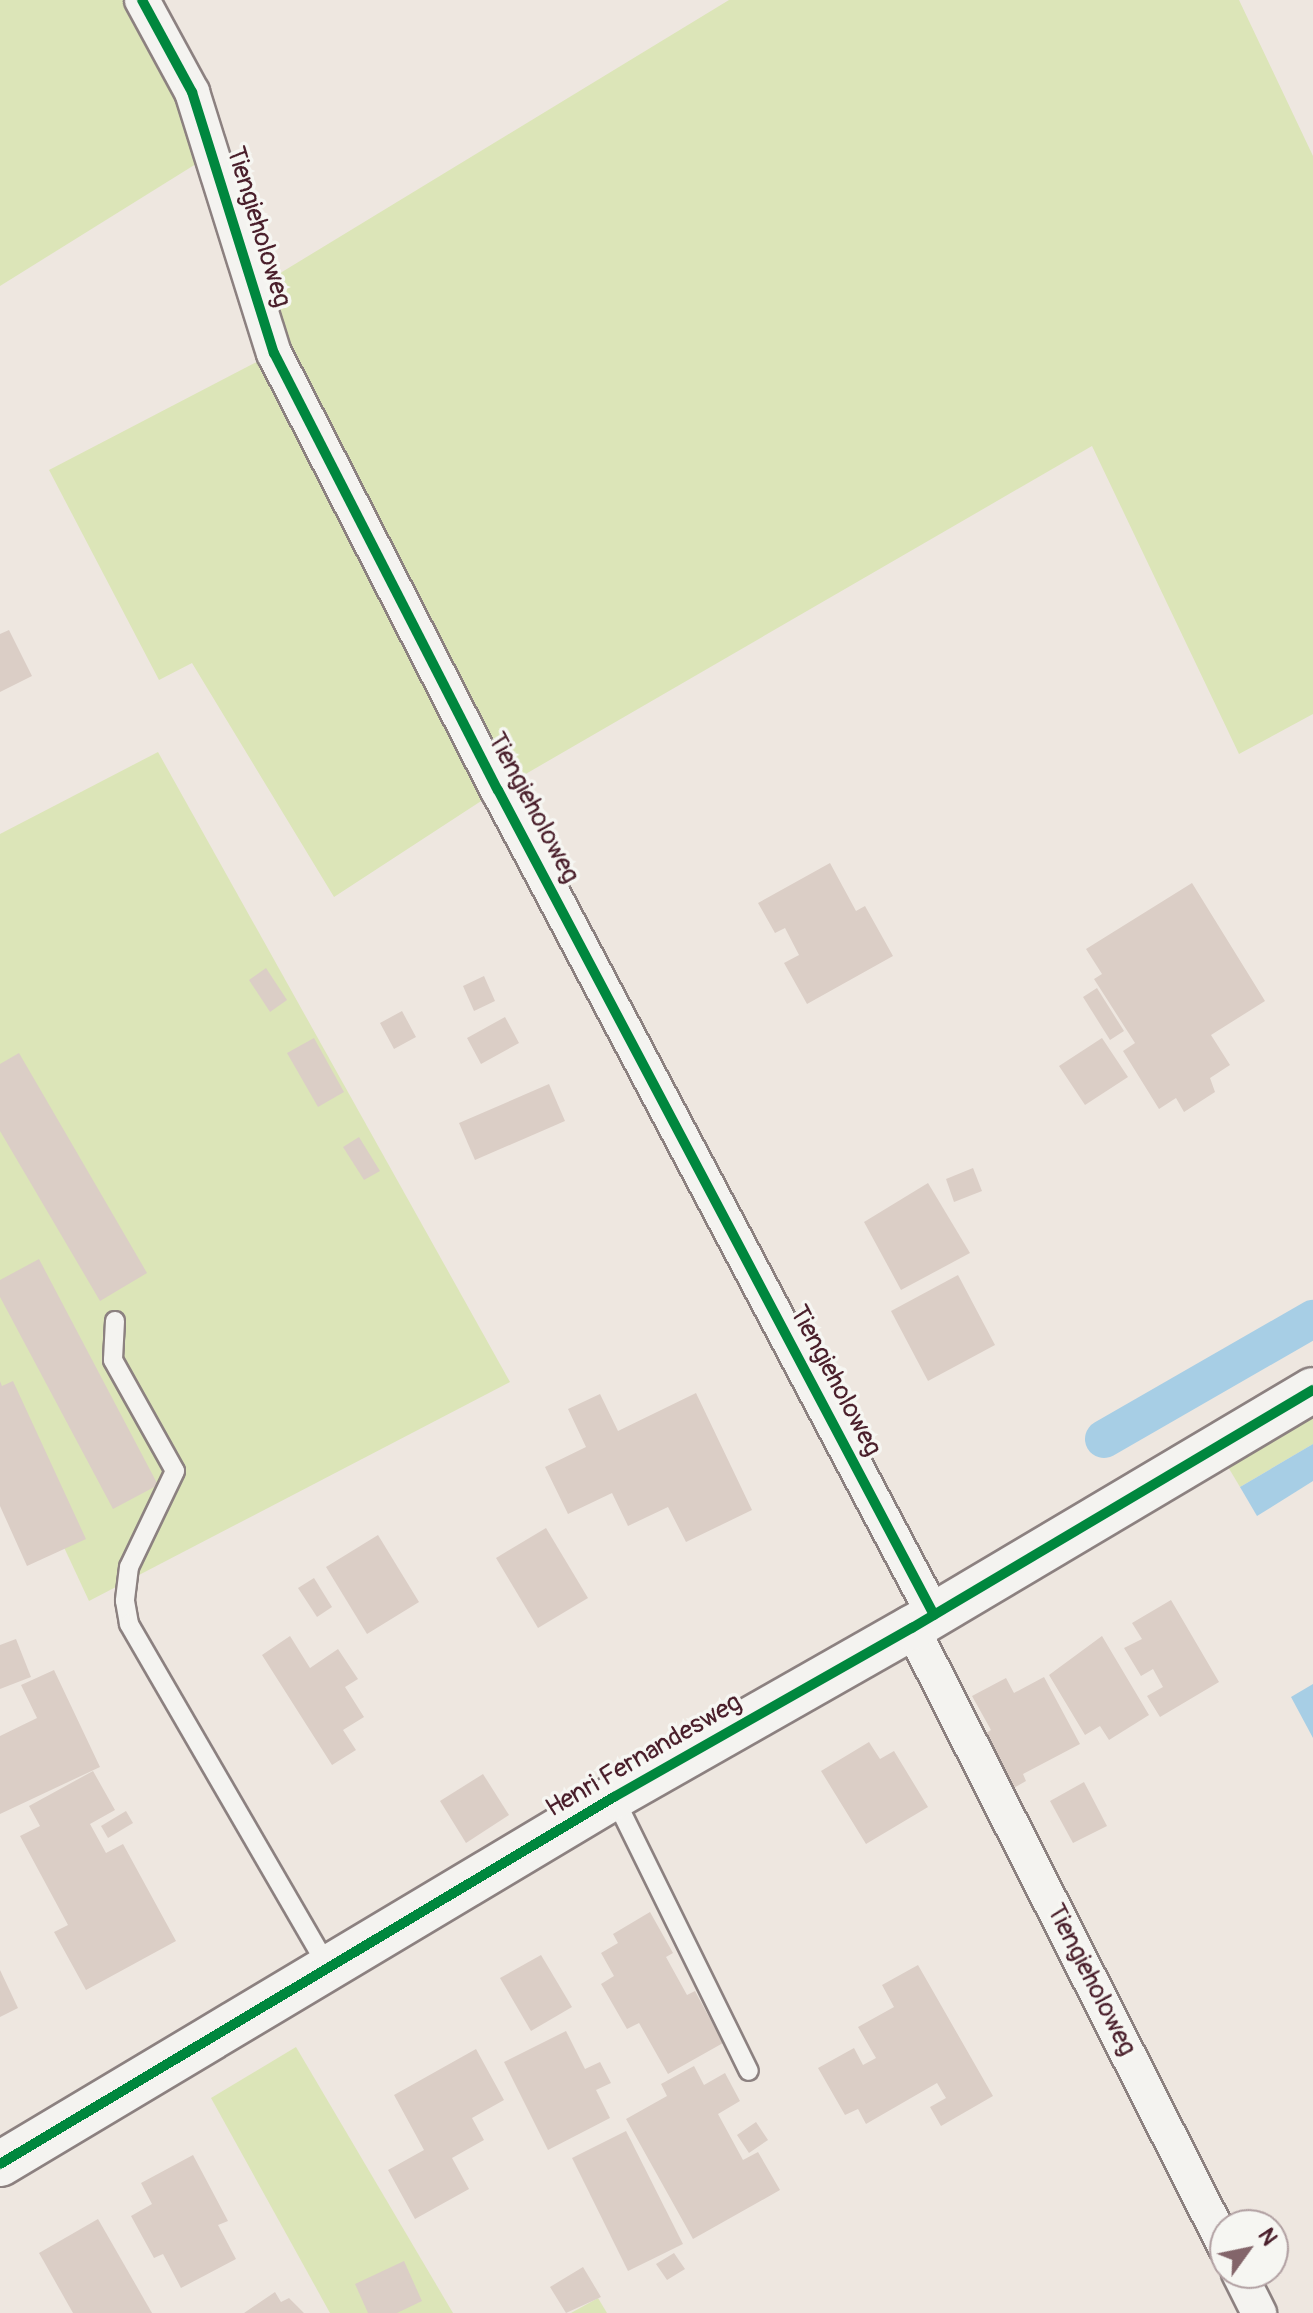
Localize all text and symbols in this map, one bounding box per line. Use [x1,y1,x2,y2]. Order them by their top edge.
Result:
street label: Tiengieholoweg [219,143,297,311]
street label: Tiengieholoweg [480,727,586,889]
street label: Tiengieholoweg [782,1300,888,1462]
street label: Henri Fernandesweg [541,1687,747,1825]
street label: Tiengieholoweg [1039,1899,1143,2061]
north arrow [1209,2209,1289,2289]
text: N [1252,2223,1283,2251]

